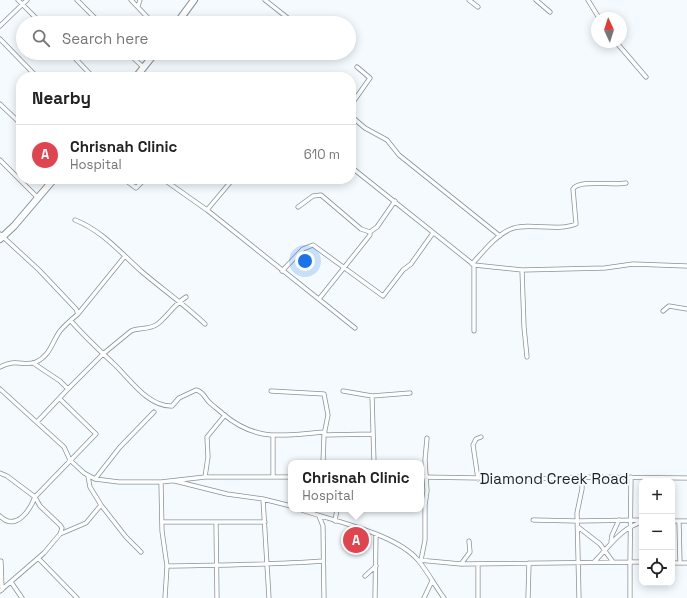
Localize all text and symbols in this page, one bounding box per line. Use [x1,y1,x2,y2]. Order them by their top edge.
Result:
north arrow [591,12,627,48]
search box [16,16,356,60]
icon: search [30,27,52,49]
text: Search here [62,29,148,48]
text: Nearby [32,87,91,109]
text: Chrisnah Clinic [70,137,177,156]
text: A [41,146,49,163]
text: 610 m [304,146,340,163]
text: Hospital [70,156,122,173]
your location [295,251,315,271]
popup [288,460,424,512]
text: Chrisnah Clinic [302,468,410,487]
street label: Diamond Creek Road [480,469,628,488]
map controls [639,478,675,586]
button: + [639,478,675,514]
text: Hospital [302,487,354,504]
button: − [639,514,675,550]
pin: A [343,525,369,555]
button: locate [639,550,675,586]

